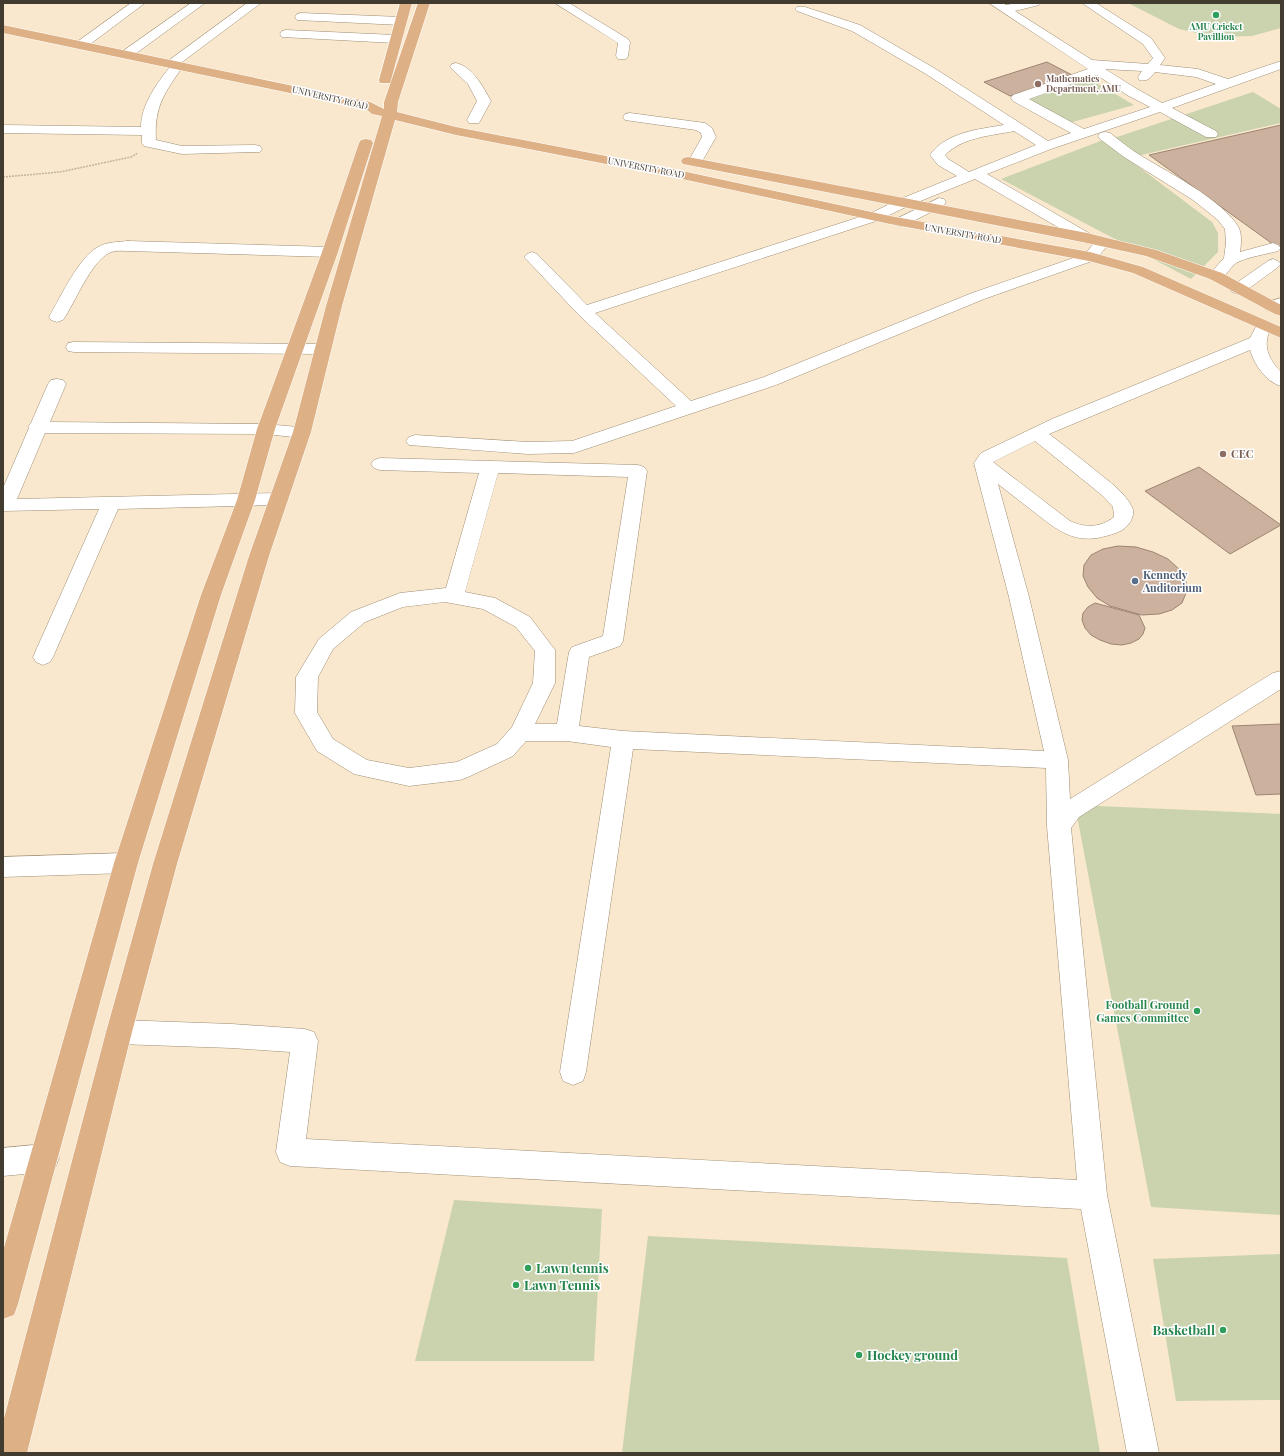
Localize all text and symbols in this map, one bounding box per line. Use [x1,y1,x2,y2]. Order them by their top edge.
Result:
marker: AMU Cricket Pavillion [1211,10,1221,20]
place label: AMU Cricket Pavillion [1188,20,1243,42]
place label: Mathematics Department, AMU [1046,72,1122,94]
marker: Mathematics Department, AMU [1033,79,1043,89]
street label: UNIVERSITY ROAD [291,82,370,112]
street label: UNIVERSITY ROAD [607,154,686,180]
street label: UNIVERSITY ROAD [924,220,1003,246]
place label: CEC [1231,446,1254,461]
marker: CEC [1218,449,1228,459]
place label: Kennedy Auditorium [1142,567,1202,595]
marker: Kennedy Auditorium [1130,576,1140,586]
place label: Football Ground Games Committee [1096,997,1189,1025]
marker: Football Ground Games Committee [1192,1006,1202,1016]
place label: Lawn tennis [536,1259,609,1276]
marker: Lawn tennis [523,1263,533,1273]
place label: Lawn Tennis [524,1276,600,1293]
marker: Lawn Tennis [511,1280,521,1290]
place label: Basketball [1153,1321,1215,1338]
marker: Basketball [1218,1325,1228,1335]
place label: Hockey ground [867,1346,958,1363]
marker: Hockey ground [854,1350,864,1360]

